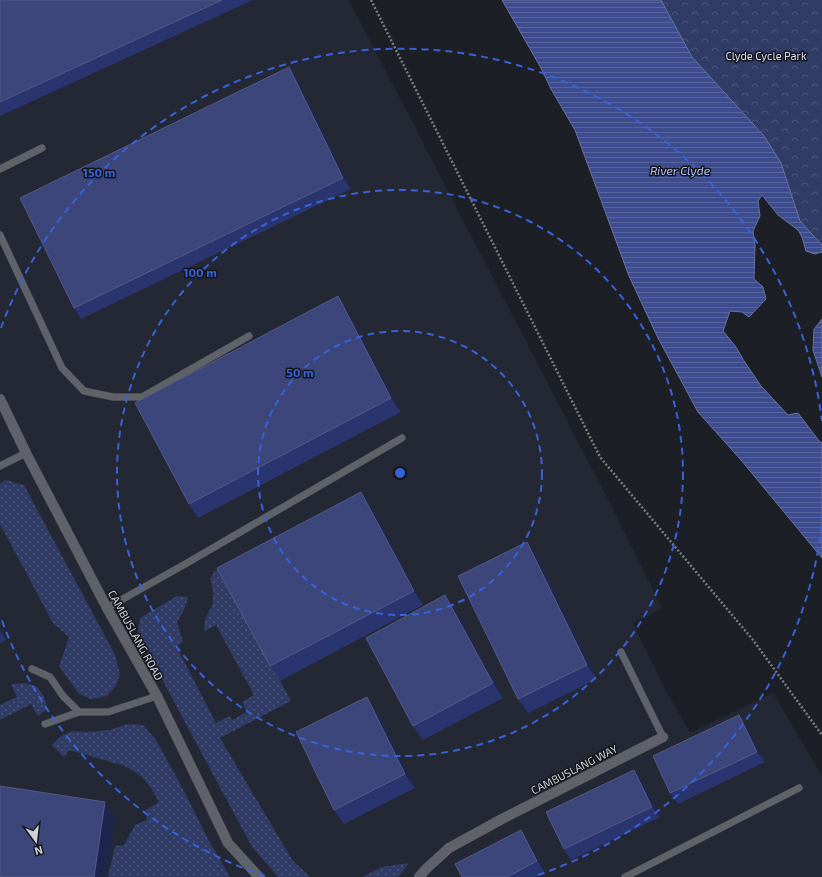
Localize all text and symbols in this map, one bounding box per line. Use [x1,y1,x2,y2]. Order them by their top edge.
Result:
park label: Clyde Cycle Park [725,49,807,62]
water label: River Clyde [650,163,711,178]
text: 150 m [83,165,115,179]
text: 100 m [183,265,217,279]
text: 50 m [286,365,314,379]
centre of rings [393,466,407,480]
street label: CAMBUSLANG ROAD [106,588,166,682]
street label: CAMBUSLANG WAY [529,741,620,796]
north arrow [16,821,56,861]
text: N [33,844,44,858]

